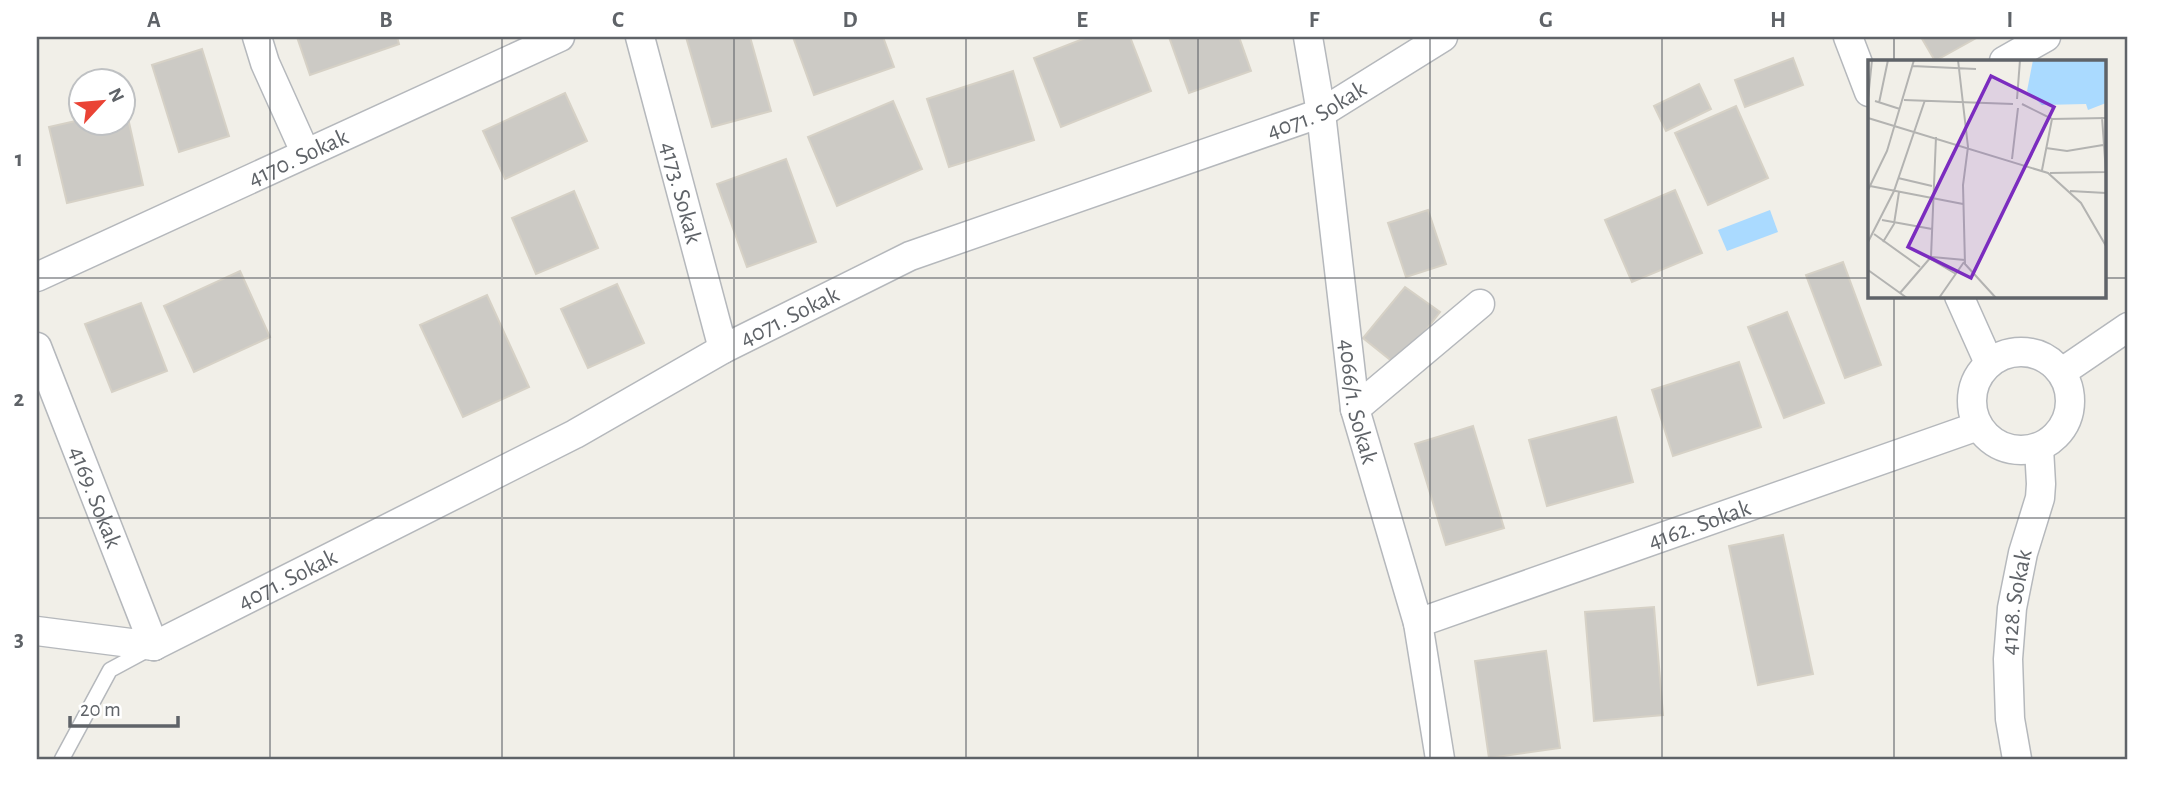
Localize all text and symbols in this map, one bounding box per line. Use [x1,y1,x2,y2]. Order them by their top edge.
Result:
text: A [147,9,161,32]
text: B [379,9,393,32]
text: C [612,9,624,32]
text: D [842,9,858,32]
text: E [1076,9,1088,32]
text: F [1309,9,1320,32]
text: G [1539,9,1553,32]
text: H [1770,9,1786,32]
text: I [2007,9,2013,32]
inset map [1868,60,2106,298]
north arrow [66,66,136,136]
street label: 4071. Sokak [1264,77,1371,144]
text: N [104,85,127,105]
street label: 4170. Sokak [245,125,352,191]
street label: 4173. Sokak [655,139,705,246]
text: 1 [15,148,23,171]
street label: 4071. Sokak [736,282,843,352]
street label: 4066/1. Sokak [1334,338,1381,467]
text: 2 [14,388,25,411]
street label: 4169. Sokak [64,443,125,552]
street label: 4162. Sokak [1645,496,1754,554]
street label: 4071. Sokak [234,545,341,615]
street label: 4128. Sokak [1997,547,2036,656]
text: 3 [14,628,24,651]
scale bar [70,684,178,728]
text: 20 m [80,699,121,720]

